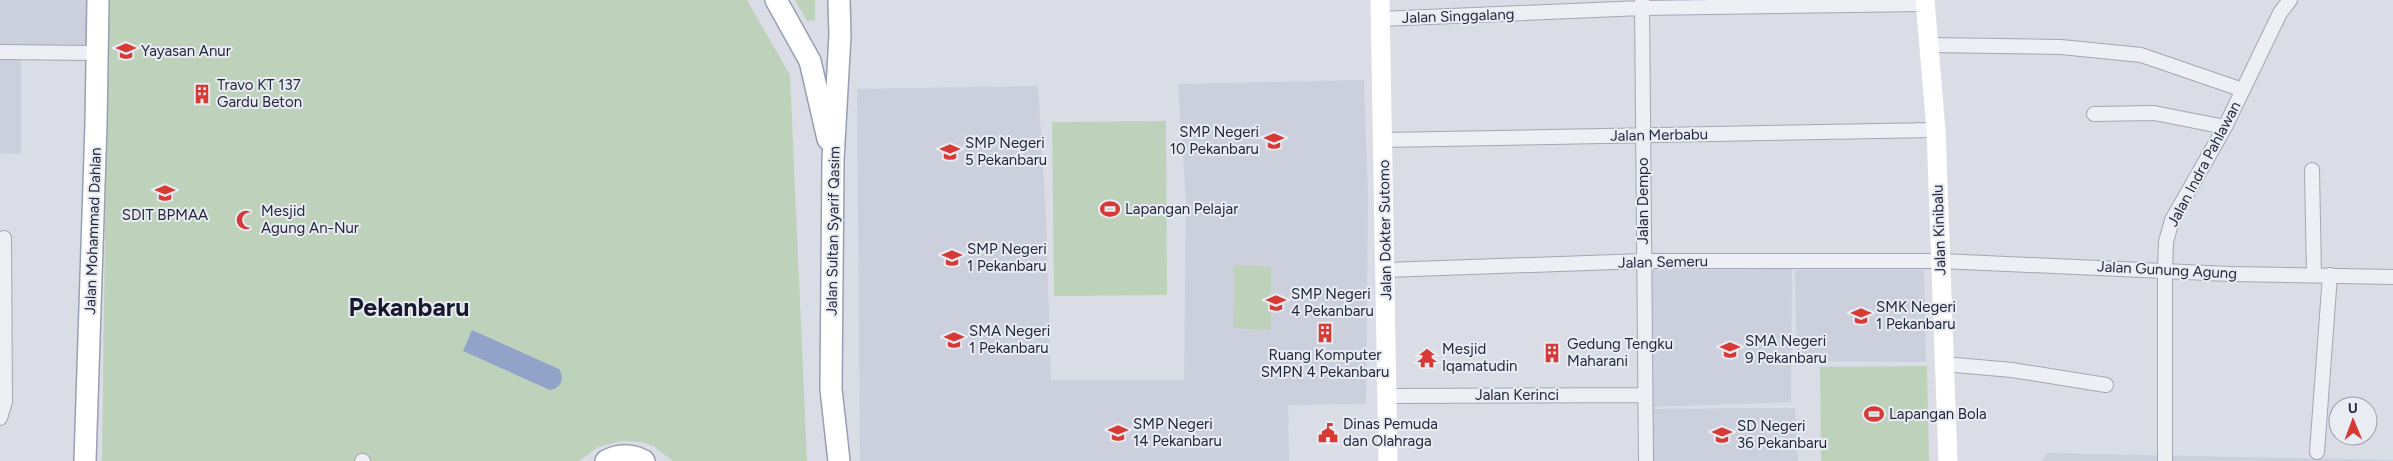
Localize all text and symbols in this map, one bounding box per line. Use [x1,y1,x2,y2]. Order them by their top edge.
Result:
street label: Jalan Singgalang [1401,5,1515,27]
school or university icon: Yayasan Anur [115,40,137,62]
place label: Yayasan Anur [141,42,231,60]
place label: Travo KT 137 Gardu Beton [217,76,302,111]
building icon: Travo KT 137 Gardu Beton [191,83,213,105]
street label: Jalan Indra Pahlawan [2163,98,2245,230]
place label: SMP Negeri 10 Pekanbaru [1170,123,1259,158]
street label: Jalan Merbabu [1610,125,1708,145]
school or university icon: SMP Negeri 10 Pekanbaru [1263,130,1285,152]
place label: SMP Negeri 5 Pekanbaru [965,134,1047,169]
school or university icon: SMP Negeri 5 Pekanbaru [939,141,961,163]
street label: Jalan Sultan Syarif Qasim [823,146,843,316]
street label: Jalan Mohammad Dahlan [81,147,105,315]
street label: Jalan Dempo [1634,157,1652,245]
street label: Jalan Dokter Sutomo [1375,159,1395,300]
school or university icon: SDIT BPMAA [154,182,176,204]
street label: Jalan Kinibalu [1928,184,1950,276]
sports icon: Lapangan Pelajar [1099,198,1121,220]
place label: Lapangan Pelajar [1125,200,1238,218]
place label: Mesjid Agung An-Nur [261,202,359,237]
place label: SDIT BPMAA [122,206,208,224]
mosque icon: Mesjid Agung An-Nur [235,209,257,231]
place label: SMP Negeri 1 Pekanbaru [967,240,1047,275]
school or university icon: SMP Negeri 1 Pekanbaru [941,247,963,269]
street label: Jalan Semeru [1618,252,1708,272]
street label: Jalan Gunung Agung [2097,257,2237,283]
place label: SMP Negeri 4 Pekanbaru [1291,285,1374,320]
district label: Pekanbaru [349,292,469,322]
school or university icon: SMP Negeri 4 Pekanbaru [1265,292,1287,314]
place label: SMK Negeri 1 Pekanbaru [1876,298,1956,333]
school or university icon: SMK Negeri 1 Pekanbaru [1850,305,1872,327]
place label: SMA Negeri 1 Pekanbaru [969,322,1050,357]
building icon: Ruang Komputer SMPN 4 Pekanbaru [1314,322,1336,344]
school or university icon: SMA Negeri 1 Pekanbaru [943,329,965,351]
place label: SMA Negeri 9 Pekanbaru [1745,332,1827,367]
place label: Gedung Tengku Maharani [1567,335,1673,370]
school or university icon: SMA Negeri 9 Pekanbaru [1719,339,1741,361]
place label: Mesjid Iqamatudin [1442,340,1517,375]
building icon: Gedung Tengku Maharani [1541,342,1563,364]
place label: Ruang Komputer SMPN 4 Pekanbaru [1261,346,1389,381]
temple icon: Mesjid Iqamatudin [1416,347,1438,369]
street label: Jalan Kerinci [1475,386,1559,404]
north arrow [2328,396,2378,446]
text: U [2348,400,2358,417]
sports icon: Lapangan Bola [1863,403,1885,425]
place label: Lapangan Bola [1889,405,1987,423]
place label: SMP Negeri 14 Pekanbaru [1133,415,1222,450]
place label: Dinas Pemuda dan Olahraga [1343,415,1438,450]
place label: SD Negeri 36 Pekanbaru [1737,417,1827,452]
school or university icon: SMP Negeri 14 Pekanbaru [1107,422,1129,444]
public building icon: Dinas Pemuda dan Olahraga [1317,422,1339,444]
school or university icon: SD Negeri 36 Pekanbaru [1711,424,1733,446]

